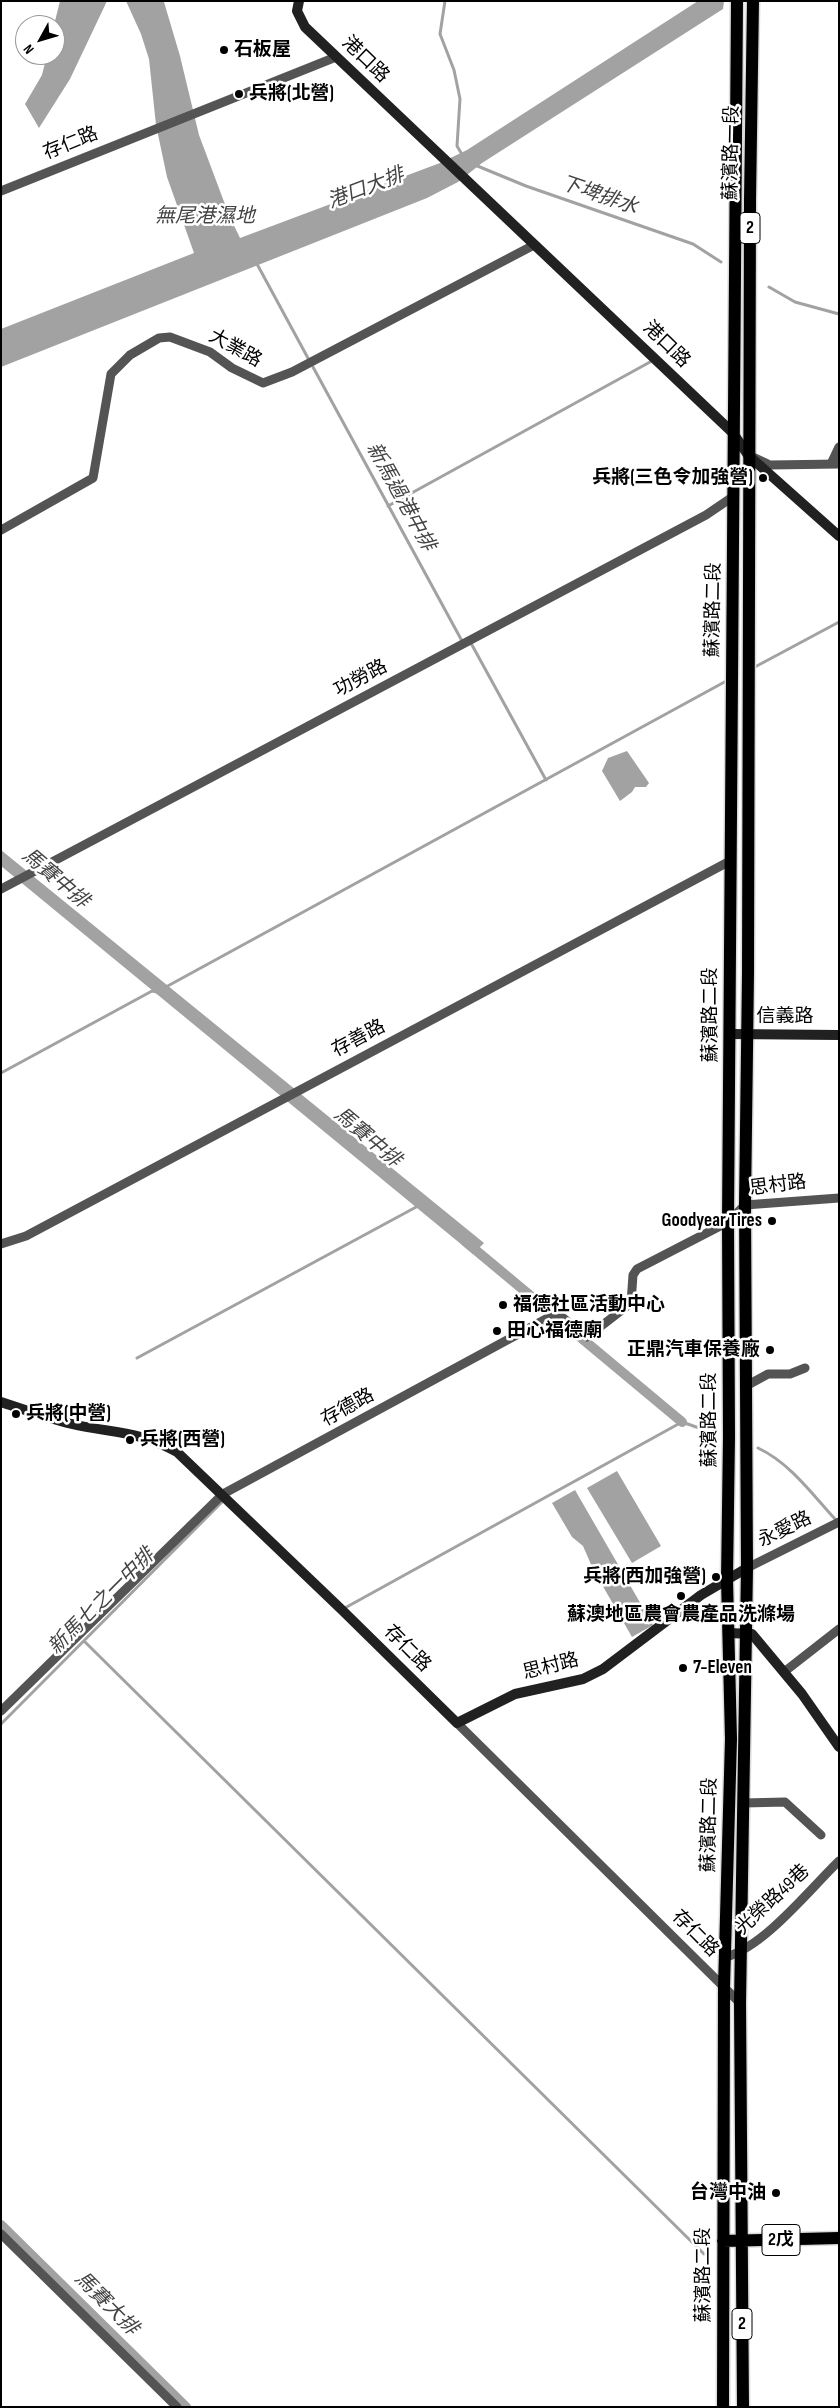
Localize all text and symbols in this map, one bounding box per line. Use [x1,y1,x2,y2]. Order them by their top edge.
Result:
north arrow [15,15,65,65]
street label: 港口路 [337,32,393,88]
place label: 石板屋 [234,39,291,61]
text: N [20,41,38,57]
marker: 石板屋 [218,44,230,56]
place label: 兵將(北營) [249,83,334,105]
marker: 兵將(北營) [233,88,245,100]
street label: 蘇濱路一段 [720,105,744,201]
street label: 存仁路 [40,123,102,165]
water label: 港口大排 [324,163,408,215]
water label: 下埤排水 [557,172,641,220]
water label: 無尾港濕地 [155,205,255,229]
road number: 2 [740,212,760,244]
street label: 港口路 [638,317,694,373]
street label: 大業路 [205,325,265,373]
water label: 新馬過港中排 [360,439,440,555]
place label: 兵將(三色令加強營) [592,467,753,489]
marker: 兵將(三色令加強營) [757,472,769,484]
street label: 蘇濱路二段 [702,562,726,658]
street label: 功勞路 [330,656,392,702]
water label: 馬賽中排 [17,844,93,914]
street label: 蘇濱路二段 [700,968,722,1062]
street label: 信義路 [757,1006,813,1028]
street label: 存善路 [328,1016,390,1062]
water label: 馬賽中排 [329,1103,405,1173]
street label: 思村路 [748,1171,808,1201]
place label: Goodyear Tires [662,1210,762,1232]
marker: Goodyear Tires [766,1215,778,1227]
place label: 福德社區活動中心 [513,1294,665,1316]
marker: 福德社區活動中心 [497,1299,509,1311]
place label: 田心福德廟 [507,1320,602,1342]
marker: 田心福德廟 [491,1325,503,1337]
place label: 正鼎汽車保養廠 [627,1339,760,1361]
marker: 正鼎汽車保養廠 [764,1344,776,1356]
street label: 蘇濱路二段 [699,1373,721,1467]
street label: 存德路 [318,1384,378,1432]
place label: 兵將(中營) [26,1403,111,1425]
marker: 兵將(中營) [10,1408,22,1420]
place label: 兵將(西營) [140,1429,225,1451]
marker: 兵將(西營) [124,1434,136,1446]
street label: 永愛路 [754,1507,816,1553]
water label: 新馬七之一中排 [44,1544,160,1660]
place label: 兵將(西加強營) [583,1566,706,1588]
marker: 兵將(西加強營) [710,1571,722,1583]
marker: 蘇澳地區農會農產品洗滌場 [675,1590,687,1602]
place label: 蘇澳地區農會農產品洗滌場 [567,1604,795,1626]
street label: 存仁路 [379,1621,435,1677]
street label: 思村路 [521,1649,581,1685]
place label: 7-Eleven [693,1657,752,1679]
marker: 7-Eleven [677,1662,689,1674]
street label: 蘇濱路二段 [698,1777,722,1873]
street label: 光榮路49巷 [731,1860,815,1940]
street label: 存仁路 [667,1906,723,1962]
place label: 台灣中油 [690,2182,766,2204]
marker: 台灣中油 [770,2187,782,2199]
road number: 2戊 [762,2224,800,2256]
street label: 蘇濱路二段 [693,2228,715,2322]
water label: 馬賽大排 [69,2267,143,2341]
road number: 2 [732,2308,752,2340]

